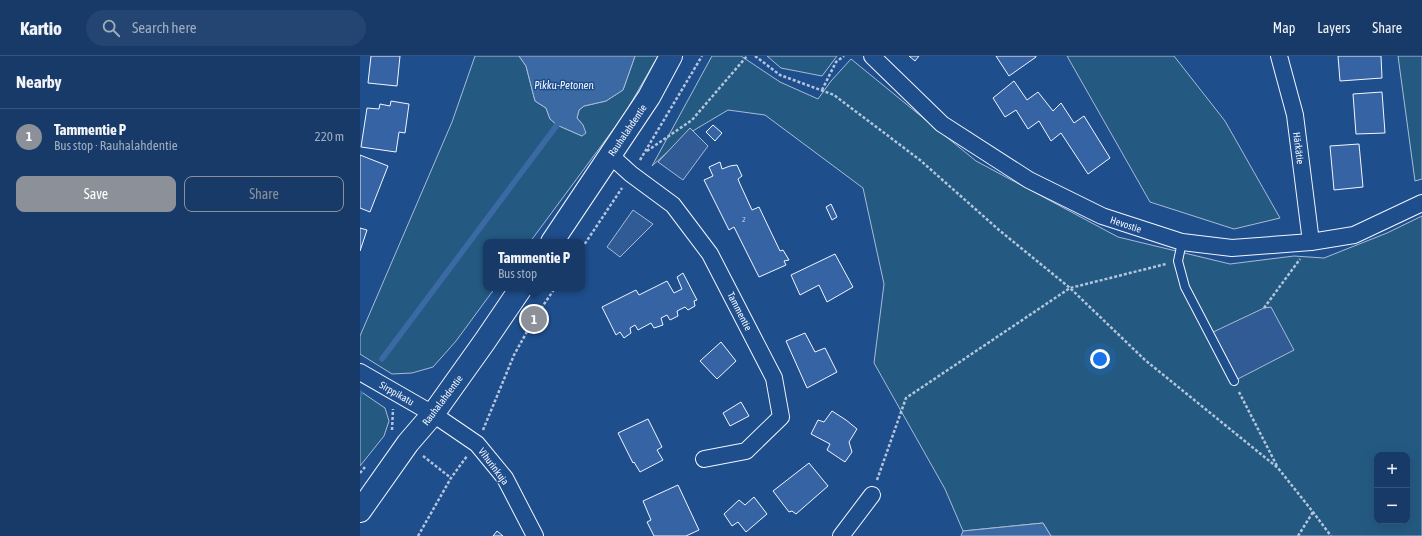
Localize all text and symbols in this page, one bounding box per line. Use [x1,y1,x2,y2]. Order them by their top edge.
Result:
search box [86,10,366,46]
text: Kartio [20,17,62,39]
icon: search [100,17,122,39]
text: Search here [132,19,197,36]
text: Map [1273,20,1295,36]
text: Layers [1317,20,1350,36]
text: Share [1372,20,1402,36]
text: Nearby [16,72,62,92]
water label: Pikku-Petonen [534,79,594,91]
street label: Rauhalahdentie [606,102,649,158]
text: Tammentie P [54,121,126,138]
text: 1 [26,129,32,144]
text: 220 m [315,129,344,144]
street label: Härkätie [1291,131,1306,165]
text: Bus stop · Rauhalahdentie [54,138,178,153]
button: Save [16,176,176,212]
button: Share [184,176,344,212]
street label: Hevostie [1109,214,1143,235]
house number: 2 [742,215,746,224]
popup [483,239,585,291]
text: Tammentie P [498,249,570,266]
text: Bus stop [498,266,537,281]
street label: Tammentie [725,290,754,333]
pin: 1 [521,304,547,334]
your location [1090,349,1110,369]
street label: Rauhalahdentie [420,373,465,428]
street label: Sirppikatu [378,379,416,408]
street label: Vihurinkuja [476,446,511,487]
map controls [1374,452,1410,524]
button: + [1374,452,1410,488]
button: − [1374,488,1410,524]

